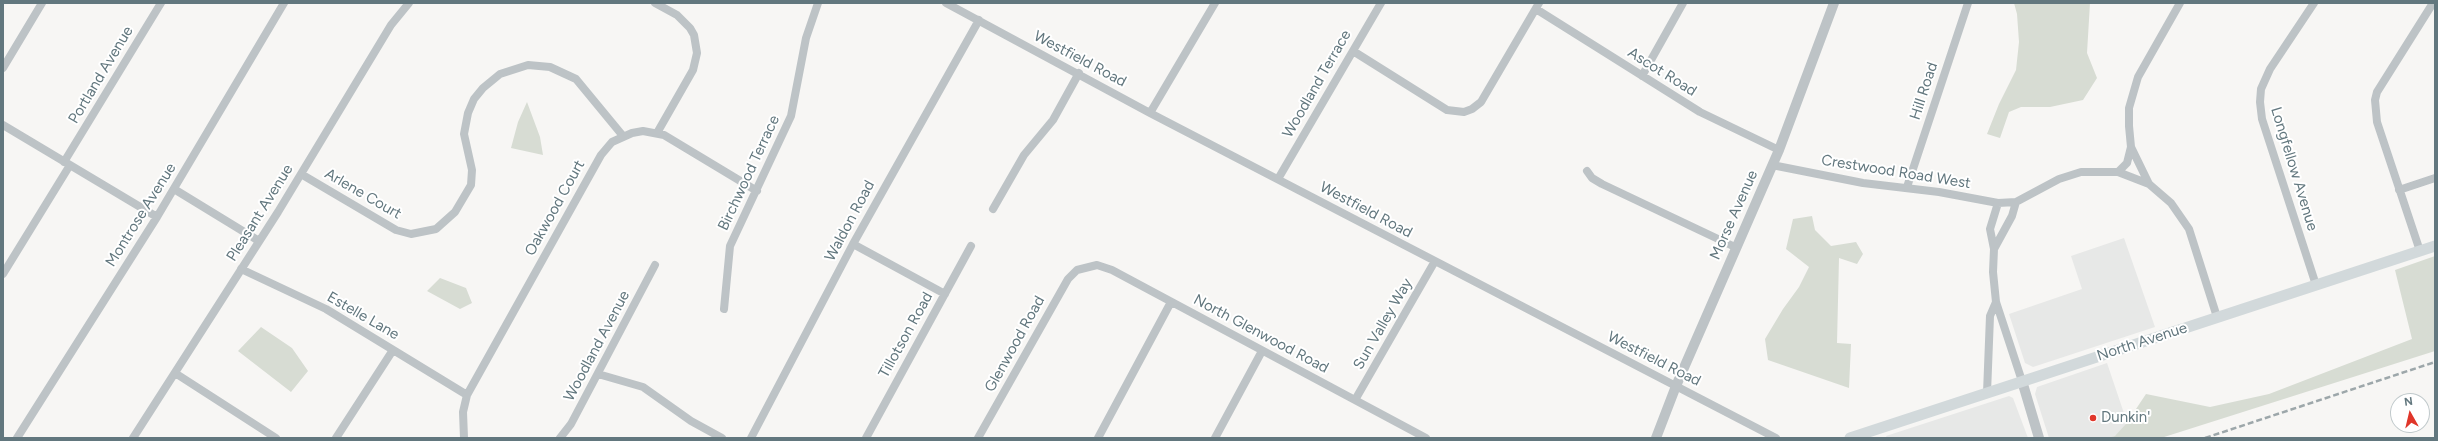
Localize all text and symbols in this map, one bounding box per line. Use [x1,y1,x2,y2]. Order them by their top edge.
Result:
street label: Portland Avenue [65,23,137,127]
street label: Westfield Road [1031,27,1129,91]
street label: Woodland Terrace [1279,27,1355,141]
street label: Ascot Road [1624,44,1700,100]
street label: Hill Road [1906,60,1942,122]
street label: Longfellow Avenue [2267,105,2321,233]
street label: Birchwood Terrace [714,112,784,234]
street label: Crestwood Road West [1820,151,1972,193]
street label: Oakwood Court [521,157,589,259]
street label: Montrose Avenue [102,160,180,270]
street label: Pleasant Avenue [223,161,297,265]
street label: Arlene Court [321,165,405,223]
street label: Morse Avenue [1706,167,1762,263]
street label: Waldon Road [821,178,879,264]
street label: Westfield Road [1317,178,1415,242]
street label: Sun Valley Way [1350,275,1416,373]
street label: Estelle Lane [324,288,402,344]
street label: Woodland Avenue [560,288,634,404]
street label: Tillotson Road [875,289,937,381]
street label: North Glenwood Road [1190,291,1332,377]
street label: Glenwood Road [981,293,1049,395]
street label: North Avenue [2095,319,2189,365]
street label: Westfield Road [1604,328,1704,390]
north arrow [2390,393,2430,433]
text: N [2403,395,2414,409]
place label: Dunkin' [2101,409,2150,427]
marker: Dunkin' [2088,413,2098,423]

